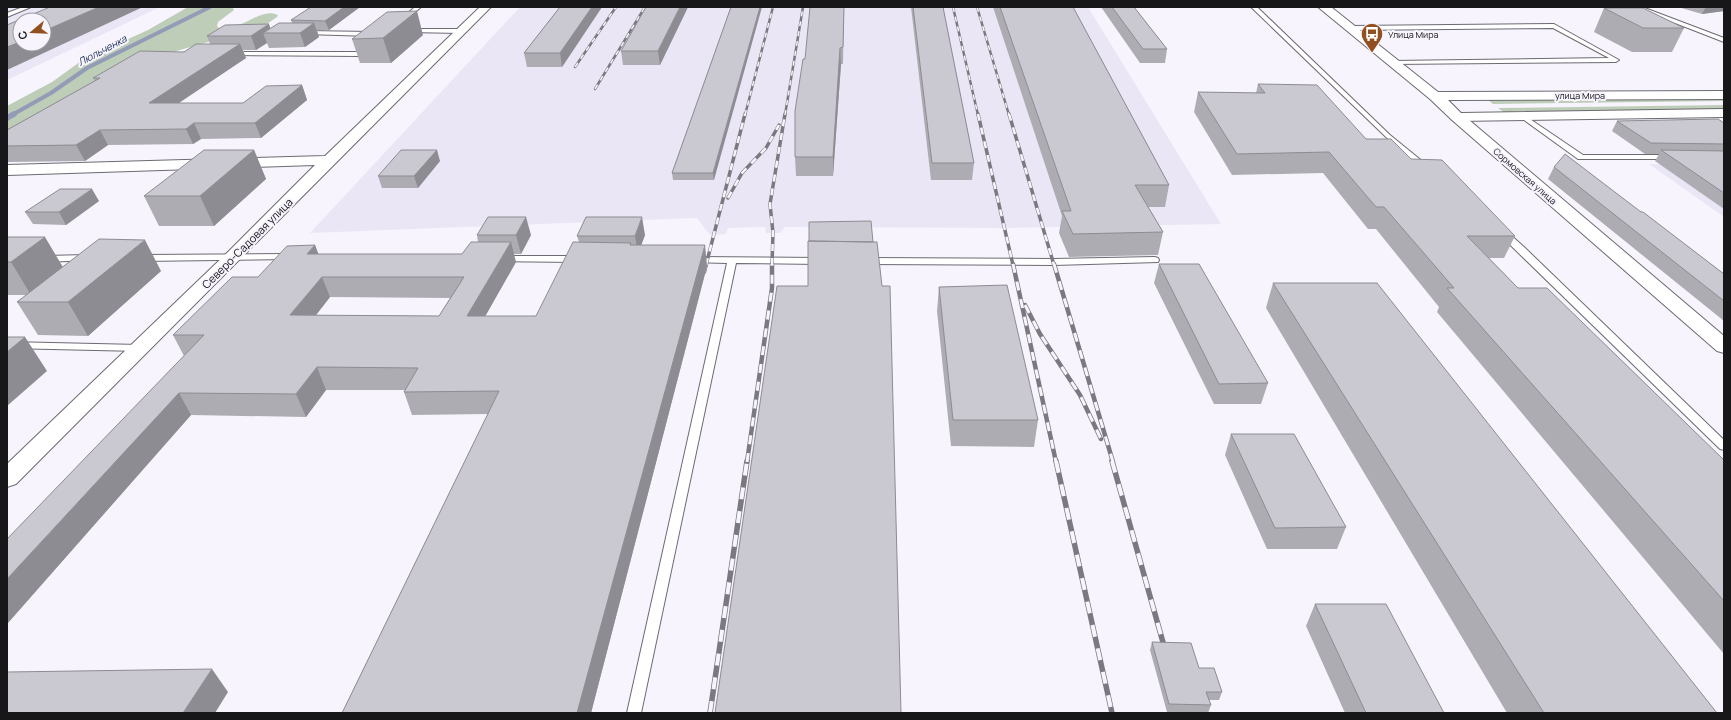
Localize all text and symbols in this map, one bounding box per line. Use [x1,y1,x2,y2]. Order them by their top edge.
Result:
north arrow [12,12,52,52]
bus stop icon: Улица Мира [1359,21,1385,54]
place label: Улица Мира [1388,28,1439,41]
text: С [14,29,30,42]
water label: Люльченка [75,31,129,69]
street label: улица Мира [1555,89,1605,102]
street label: Сормовская улица [1491,145,1559,207]
street label: Северо-Садовая улица [198,194,296,292]

